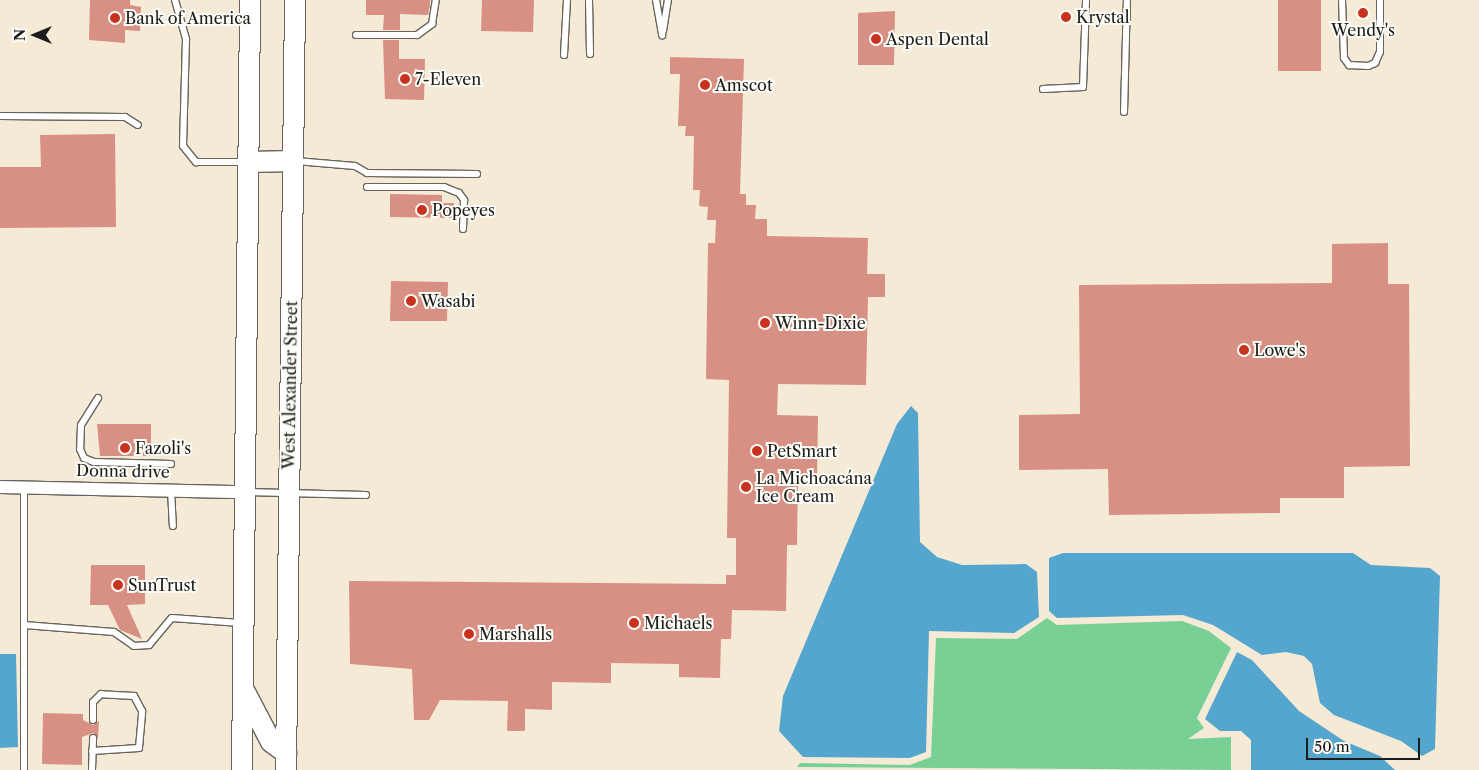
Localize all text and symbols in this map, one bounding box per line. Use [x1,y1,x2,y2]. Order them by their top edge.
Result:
place label: Krystal [1076,7,1130,27]
marker: Wendy's [1357,7,1369,19]
place label: Bank of America [125,8,252,28]
north arrow [10,10,60,60]
marker: Krystal [1060,11,1072,23]
marker: Bank of America [109,12,121,24]
place label: Wendy's [1331,20,1395,40]
text: N [11,29,29,41]
place label: Aspen Dental [886,29,989,49]
marker: Aspen Dental [870,33,882,45]
place label: 7-Eleven [415,69,481,89]
marker: 7-Eleven [399,73,411,85]
place label: Amscot [715,75,773,95]
marker: Amscot [699,79,711,91]
place label: Popeyes [432,200,495,220]
marker: Popeyes [416,204,428,216]
place label: Wasabi [421,291,475,311]
marker: Wasabi [405,295,417,307]
street label: West Alexander Street [279,300,301,470]
place label: Winn-Dixie [775,313,866,333]
marker: Winn-Dixie [759,317,771,329]
place label: Lowe's [1254,340,1306,360]
marker: Lowe's [1238,344,1250,356]
place label: Fazoli's [135,438,191,458]
place label: PetSmart [767,441,837,461]
marker: Fazoli's [119,442,131,454]
marker: PetSmart [751,445,763,457]
street label: Donna drive [76,461,170,481]
place label: La Michoacána Ice Cream [756,468,872,506]
marker: La Michoacána Ice Cream [740,481,752,493]
place label: SunTrust [128,575,196,595]
marker: SunTrust [112,579,124,591]
place label: Michaels [644,613,713,633]
marker: Michaels [628,617,640,629]
place label: Marshalls [479,624,552,644]
marker: Marshalls [463,628,475,640]
scale bar [1309,728,1423,760]
text: 50 m [1314,737,1350,756]

